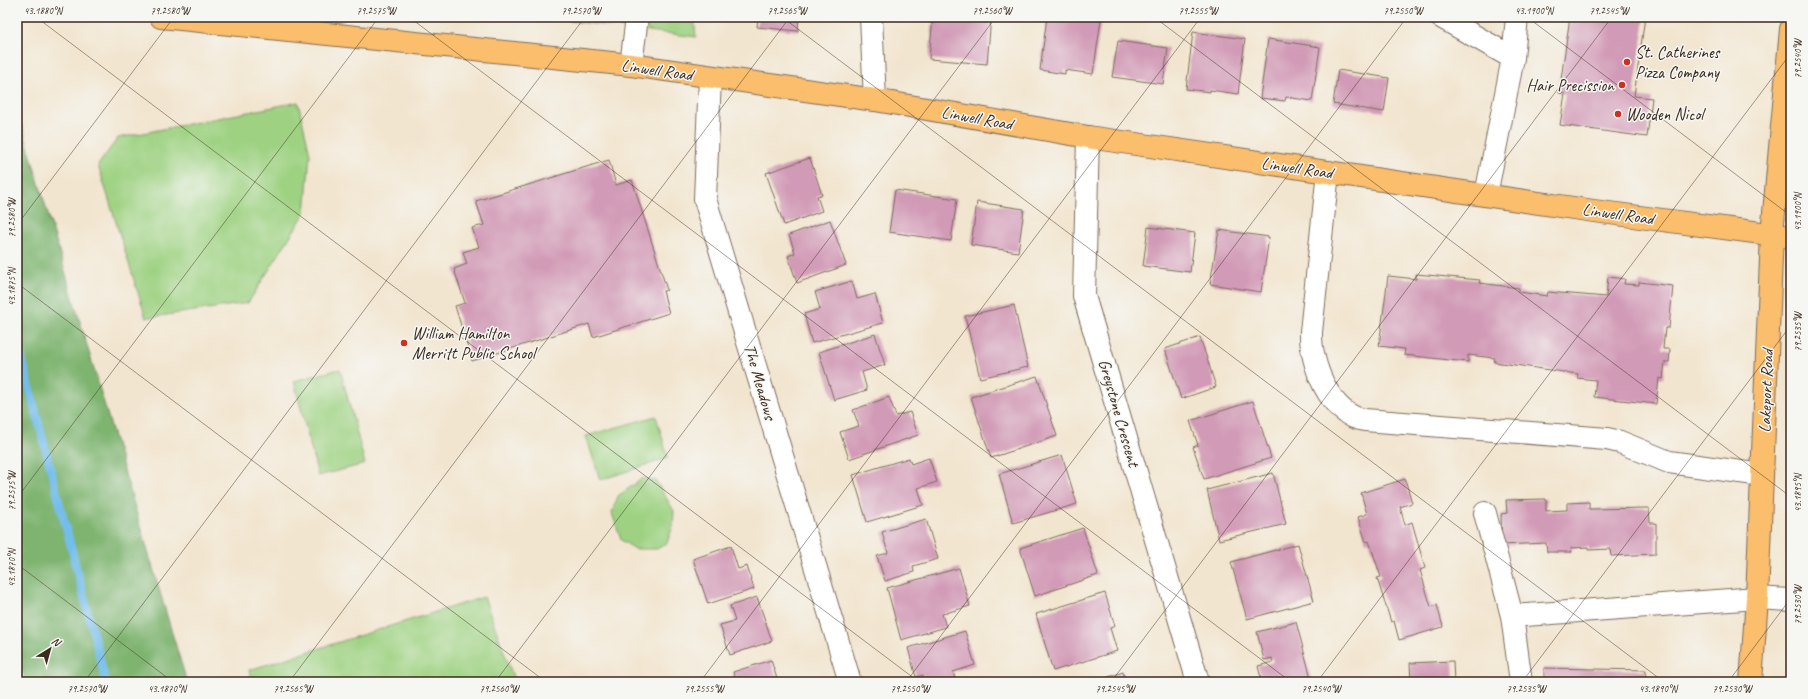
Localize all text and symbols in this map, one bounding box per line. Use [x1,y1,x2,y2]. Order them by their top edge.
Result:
text: 43.1880°N [24,4,64,17]
text: 79.2580°W [150,4,191,17]
text: 79.2575°W [356,4,397,17]
text: 79.2570°W [561,4,602,17]
text: 79.2565°W [767,4,808,17]
text: 79.2560°W [972,4,1013,17]
text: 79.2555°W [1178,4,1219,17]
text: 79.2550°W [1383,4,1424,17]
text: 43.1900°N [1515,4,1555,17]
text: 79.2545°W [1589,4,1630,17]
text: 79.2540°W [1791,38,1804,79]
place label: St. Catherines Pizza Company [1635,42,1721,83]
street label: Linwell Road [620,55,697,86]
marker: St. Catherines Pizza Company [1622,57,1632,67]
place label: Hair Precission [1526,75,1615,96]
marker: Hair Precission [1617,80,1627,90]
street label: Linwell Road [940,101,1017,135]
place label: Wooden Nicol [1626,104,1706,125]
marker: Wooden Nicol [1613,109,1623,119]
street label: Linwell Road [1260,153,1337,184]
text: 43.1900°N [1791,191,1804,231]
text: 79.2580°W [5,197,18,238]
street label: Linwell Road [1581,199,1658,230]
text: 43.1875°N [5,266,18,306]
text: 79.2535°W [1791,311,1804,352]
place label: William Hamilton Merritt Public School [412,323,538,364]
marker: William Hamilton Merritt Public School [399,338,409,348]
street label: The Meadows [739,342,781,424]
street label: Lakeport Road [1754,346,1778,433]
street label: Greystone Crescent [1094,357,1145,471]
text: 79.2575°W [5,470,18,511]
text: 43.1895°N [1791,472,1804,512]
text: 43.1870°N [5,547,18,587]
text: 79.2530°W [1791,584,1804,625]
north arrow [30,629,70,669]
text: N [49,633,65,650]
text: 79.2570°W [67,682,108,695]
text: 43.1870°N [148,682,188,695]
text: 79.2565°W [273,682,314,695]
text: 79.2560°W [479,682,520,695]
text: 79.2555°W [684,682,725,695]
text: 79.2550°W [890,682,931,695]
text: 79.2545°W [1095,682,1136,695]
text: 79.2540°W [1301,682,1342,695]
text: 79.2535°W [1506,682,1547,695]
text: 43.1890°N [1639,682,1679,695]
text: 79.2530°W [1712,682,1753,695]

